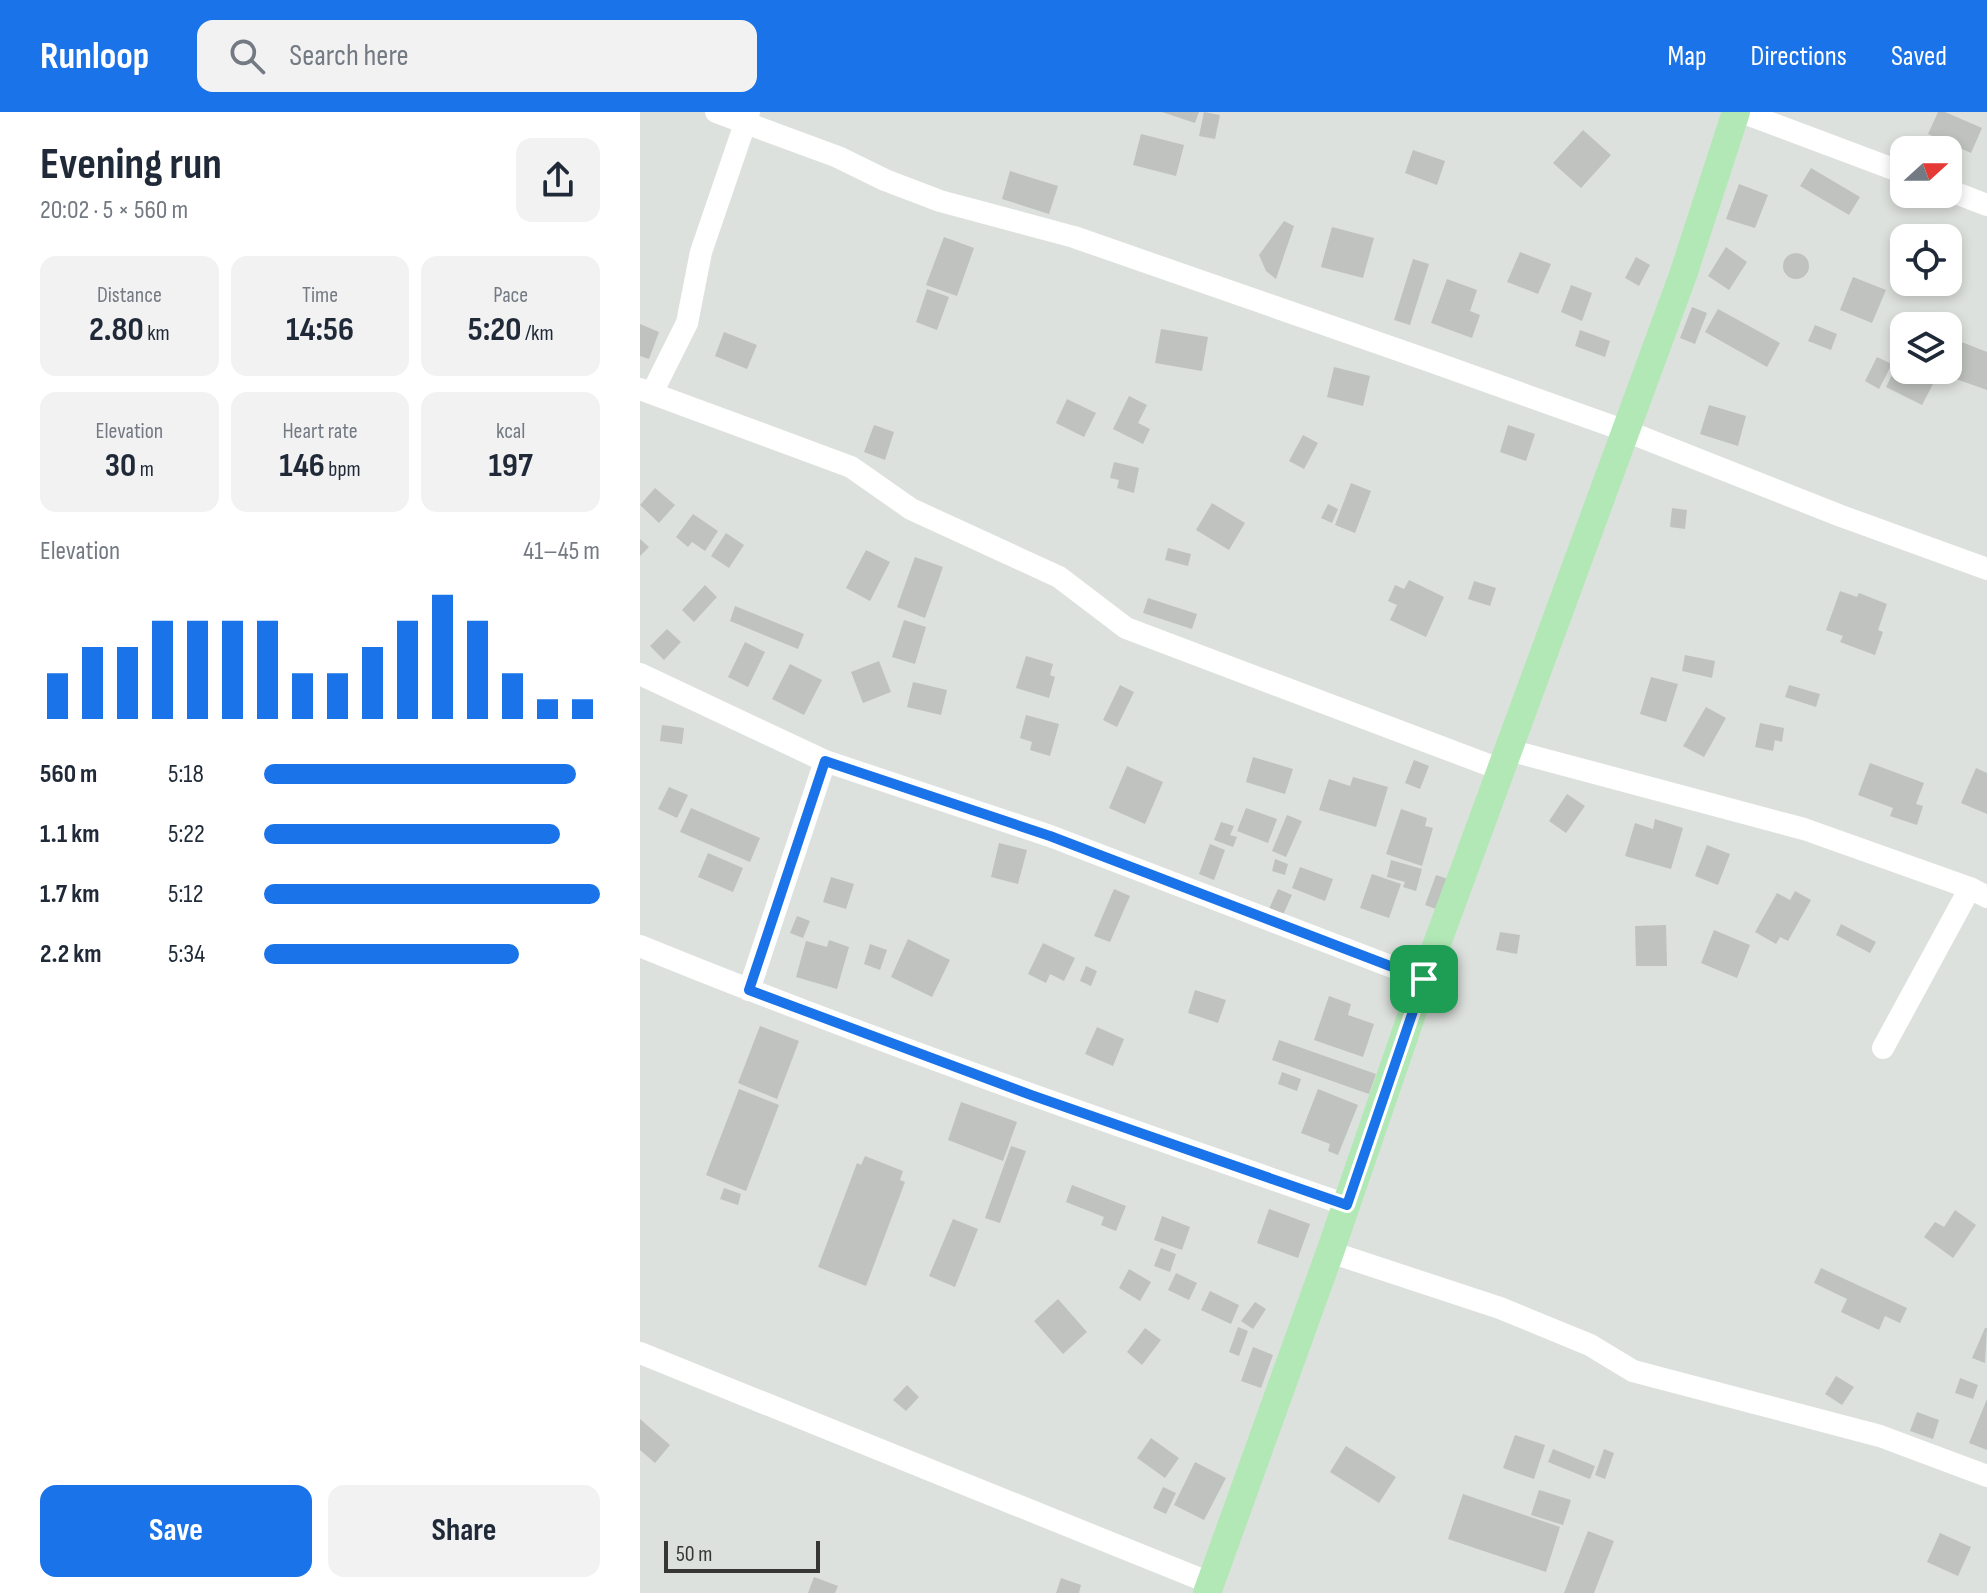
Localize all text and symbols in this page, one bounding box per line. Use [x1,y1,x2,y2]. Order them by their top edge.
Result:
search box [197,20,757,92]
text: Runloop [40,34,149,79]
icon: search [225,34,269,78]
text: Search here [289,38,409,74]
text: Map [1668,40,1707,73]
text: Directions [1751,40,1847,73]
text: Saved [1891,40,1947,73]
north arrow [1890,136,1962,208]
map controls [1890,136,1962,384]
text: Evening run [40,138,222,191]
button: share [516,138,600,222]
text: 20:02 · 5 × 560 m [40,195,188,226]
button: locate [1890,224,1962,296]
text: Distance [97,282,162,309]
text: Time [302,282,338,309]
text: Pace [493,282,528,309]
text: 2.80 [89,309,144,350]
text: 14:56 [286,309,354,350]
text: 5:20 [468,309,521,350]
button: layers [1890,312,1962,384]
text: km [144,320,170,347]
text: /km [521,320,554,347]
text: Elevation [95,418,163,445]
text: Heart rate [282,418,358,445]
text: kcal [496,418,525,445]
text: 30 [105,445,136,486]
text: 146 [279,445,325,486]
text: 197 [489,445,533,486]
text: m [136,456,154,483]
text: bpm [325,456,361,483]
text: Elevation [40,536,120,567]
text: 41–45 m [523,536,600,567]
text: 560 m [40,759,97,790]
text: 5:18 [168,759,204,790]
text: 1.1 km [40,819,99,850]
text: 5:22 [168,819,205,850]
text: 1.7 km [40,879,99,910]
text: 5:12 [168,879,203,910]
text: 2.2 km [40,939,102,970]
text: 5:34 [168,939,205,970]
pin [1390,945,1458,1013]
icon: arrive [1402,957,1446,1001]
button: Save [40,1485,312,1577]
button: Share [328,1485,600,1577]
scale bar [664,1537,820,1573]
text: 50 m [676,1541,712,1568]

